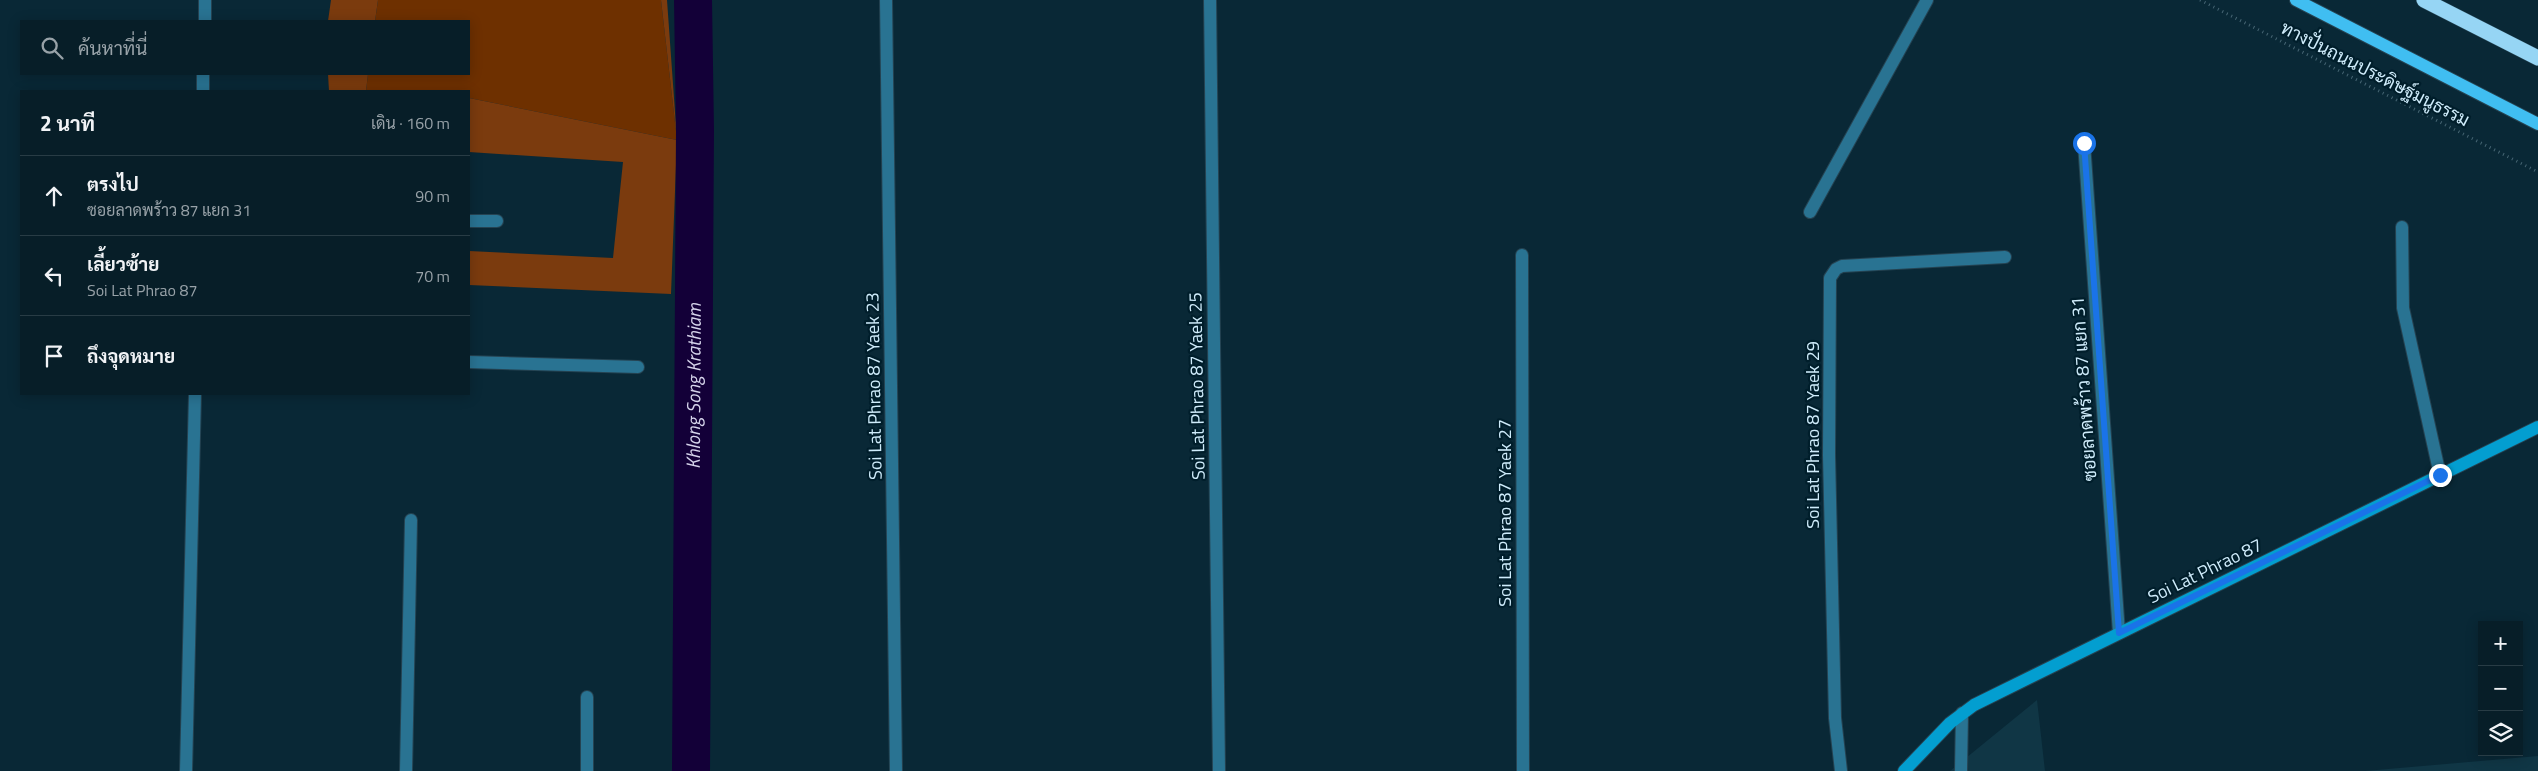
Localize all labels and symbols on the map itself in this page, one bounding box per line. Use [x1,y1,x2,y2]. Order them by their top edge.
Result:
street label: ทางปั่นถนนประดิษฐ์มนูธรรม [2276,13,2475,133]
route start [2073,132,2096,155]
street label: Soi Lat Phrao 87 Yaek 23 [858,292,889,480]
street label: Soi Lat Phrao 87 Yaek 25 [1181,292,1212,480]
street label: ซอยลาดพร้าว 87 แยก 31 [2064,296,2103,482]
water label: Khlong Song Krathiam [678,302,708,469]
street label: Soi Lat Phrao 87 Yaek 29 [1799,341,1826,529]
street label: Soi Lat Phrao 87 Yaek 27 [1491,419,1518,607]
route end [2429,464,2452,487]
street label: Soi Lat Phrao 87 [2143,531,2267,610]

